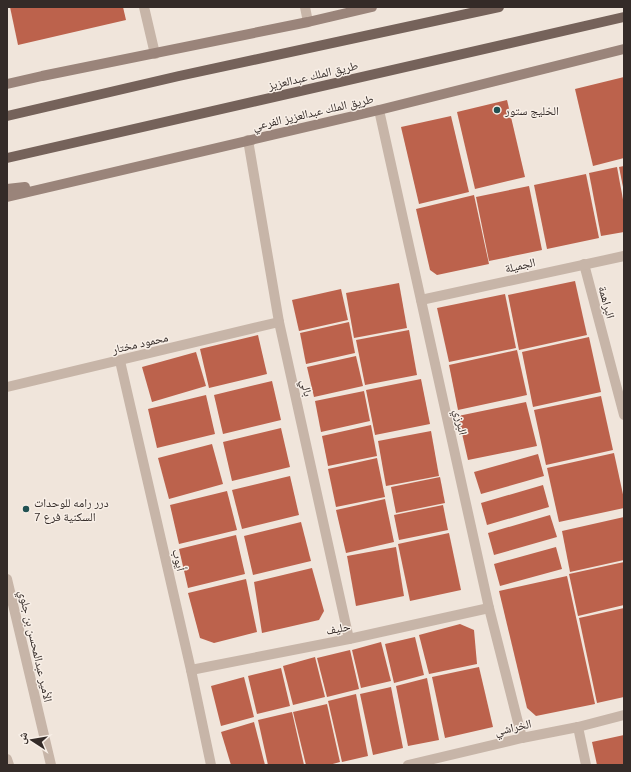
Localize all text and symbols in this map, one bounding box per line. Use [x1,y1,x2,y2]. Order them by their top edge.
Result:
street label: طريق الملك عبدالعزيز [266,58,359,93]
street label: طريق الملك عبدالعزيز الفرعي [251,92,376,136]
place label: الخليج ستور [504,104,559,118]
marker: الخليج ستور [492,105,502,115]
street label: الجميلة [503,255,537,276]
street label: البراهمة [595,284,618,320]
street label: محمود مختار [110,330,169,356]
street label: بالي [295,378,315,399]
street label: البرزي [448,408,470,437]
place label: درر رامه للوحدات السكنية فرع 7 [34,496,109,525]
marker: درر رامه للوحدات السكنية فرع 7 [21,504,31,514]
street label: أيوب [169,548,188,573]
street label: الأمير عبدالمحسن بن جلوي [13,589,55,704]
street label: حليف [325,619,352,638]
street label: الخراشي [493,716,534,741]
north arrow [12,720,52,760]
text: ش [15,731,31,745]

